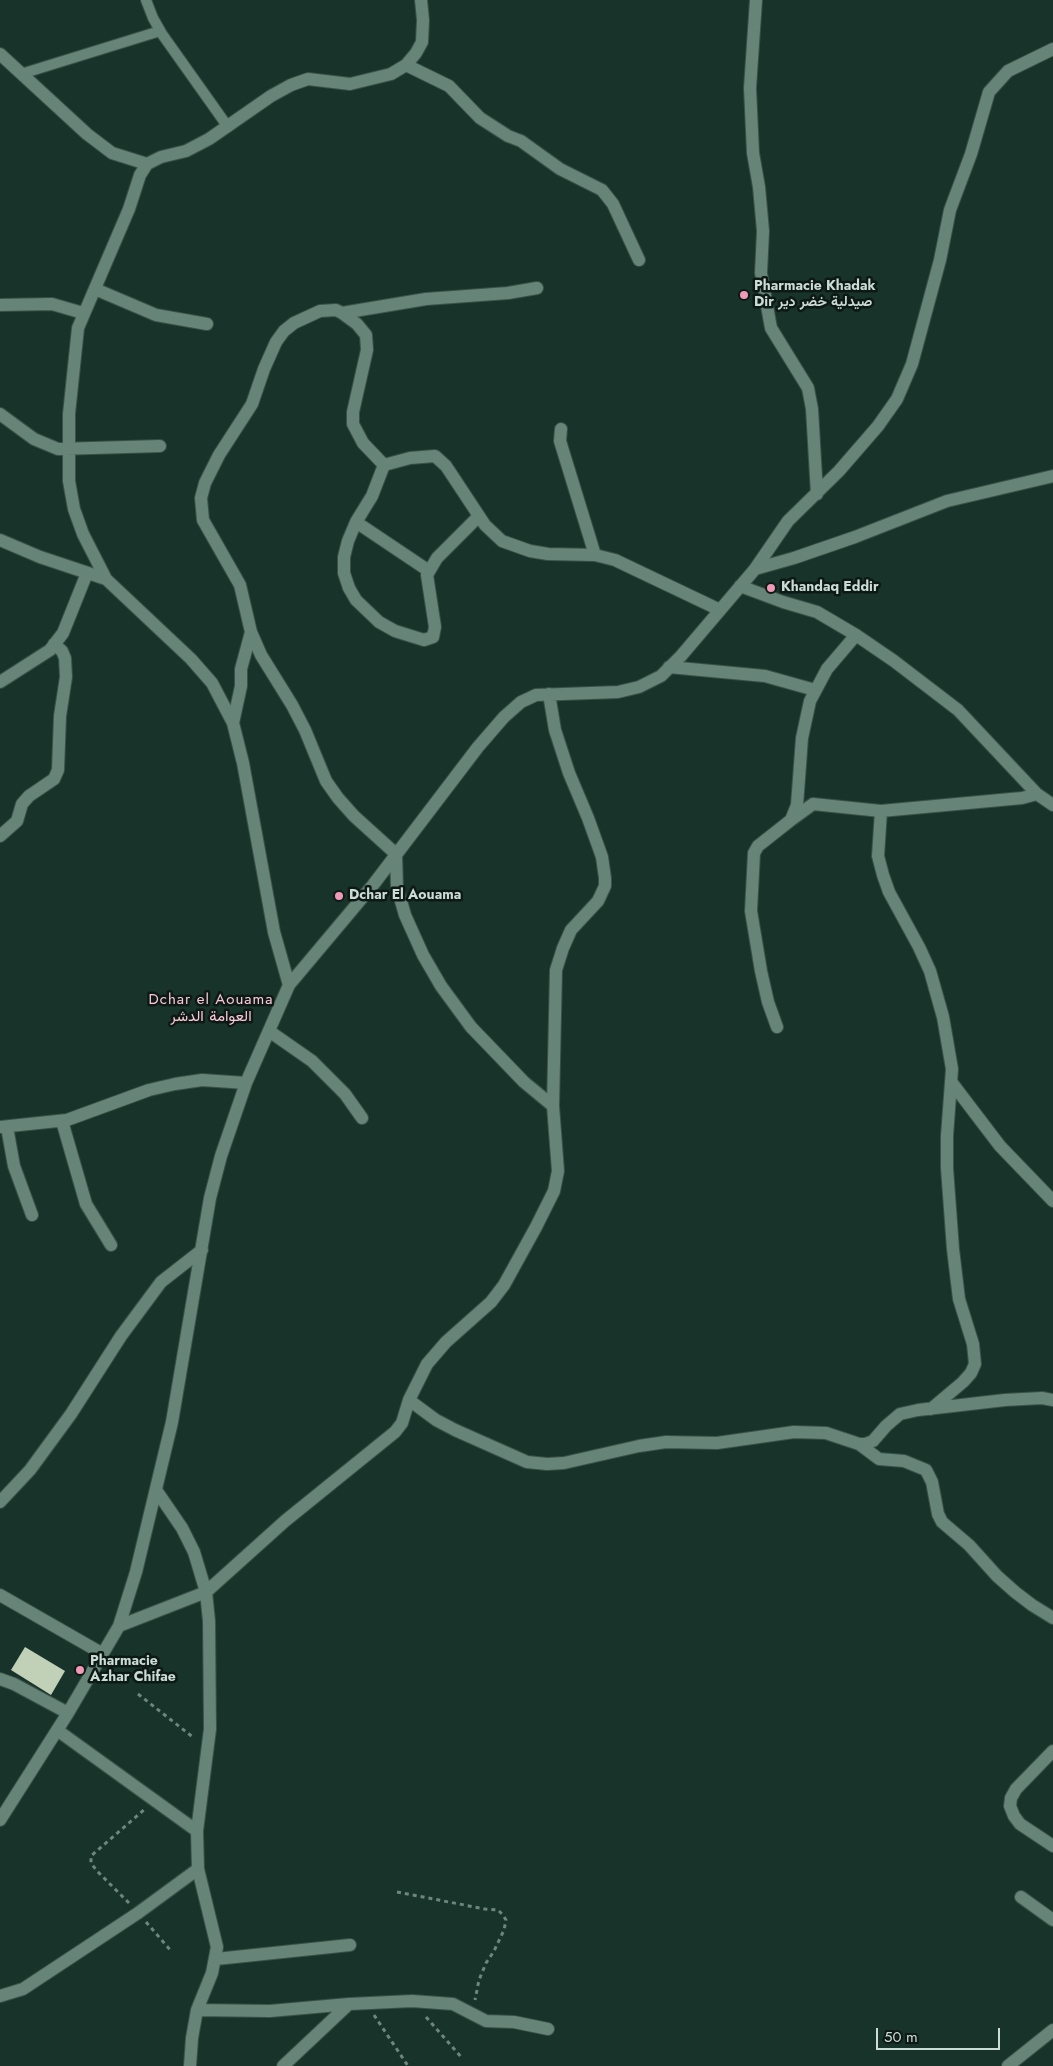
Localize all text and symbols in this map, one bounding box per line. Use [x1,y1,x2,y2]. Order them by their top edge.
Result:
place label: Pharmacie Khadak Dir صيدلية خضر دير [754,279,876,312]
marker: Pharmacie Khadak Dir صيدلية خضر دير [738,289,750,301]
place label: Khandaq Eddir [781,580,879,596]
marker: Khandaq Eddir [765,582,777,594]
place label: Dchar El Aouama [349,888,461,904]
marker: Dchar El Aouama [333,890,345,902]
district label: Dchar el Aouama العوامة الدشر [147,991,275,1026]
place label: Pharmacie Azhar Chifae [90,1654,176,1686]
marker: Pharmacie Azhar Chifae [74,1664,86,1676]
scale bar [878,2018,1002,2050]
text: 50 m [884,2026,918,2048]

